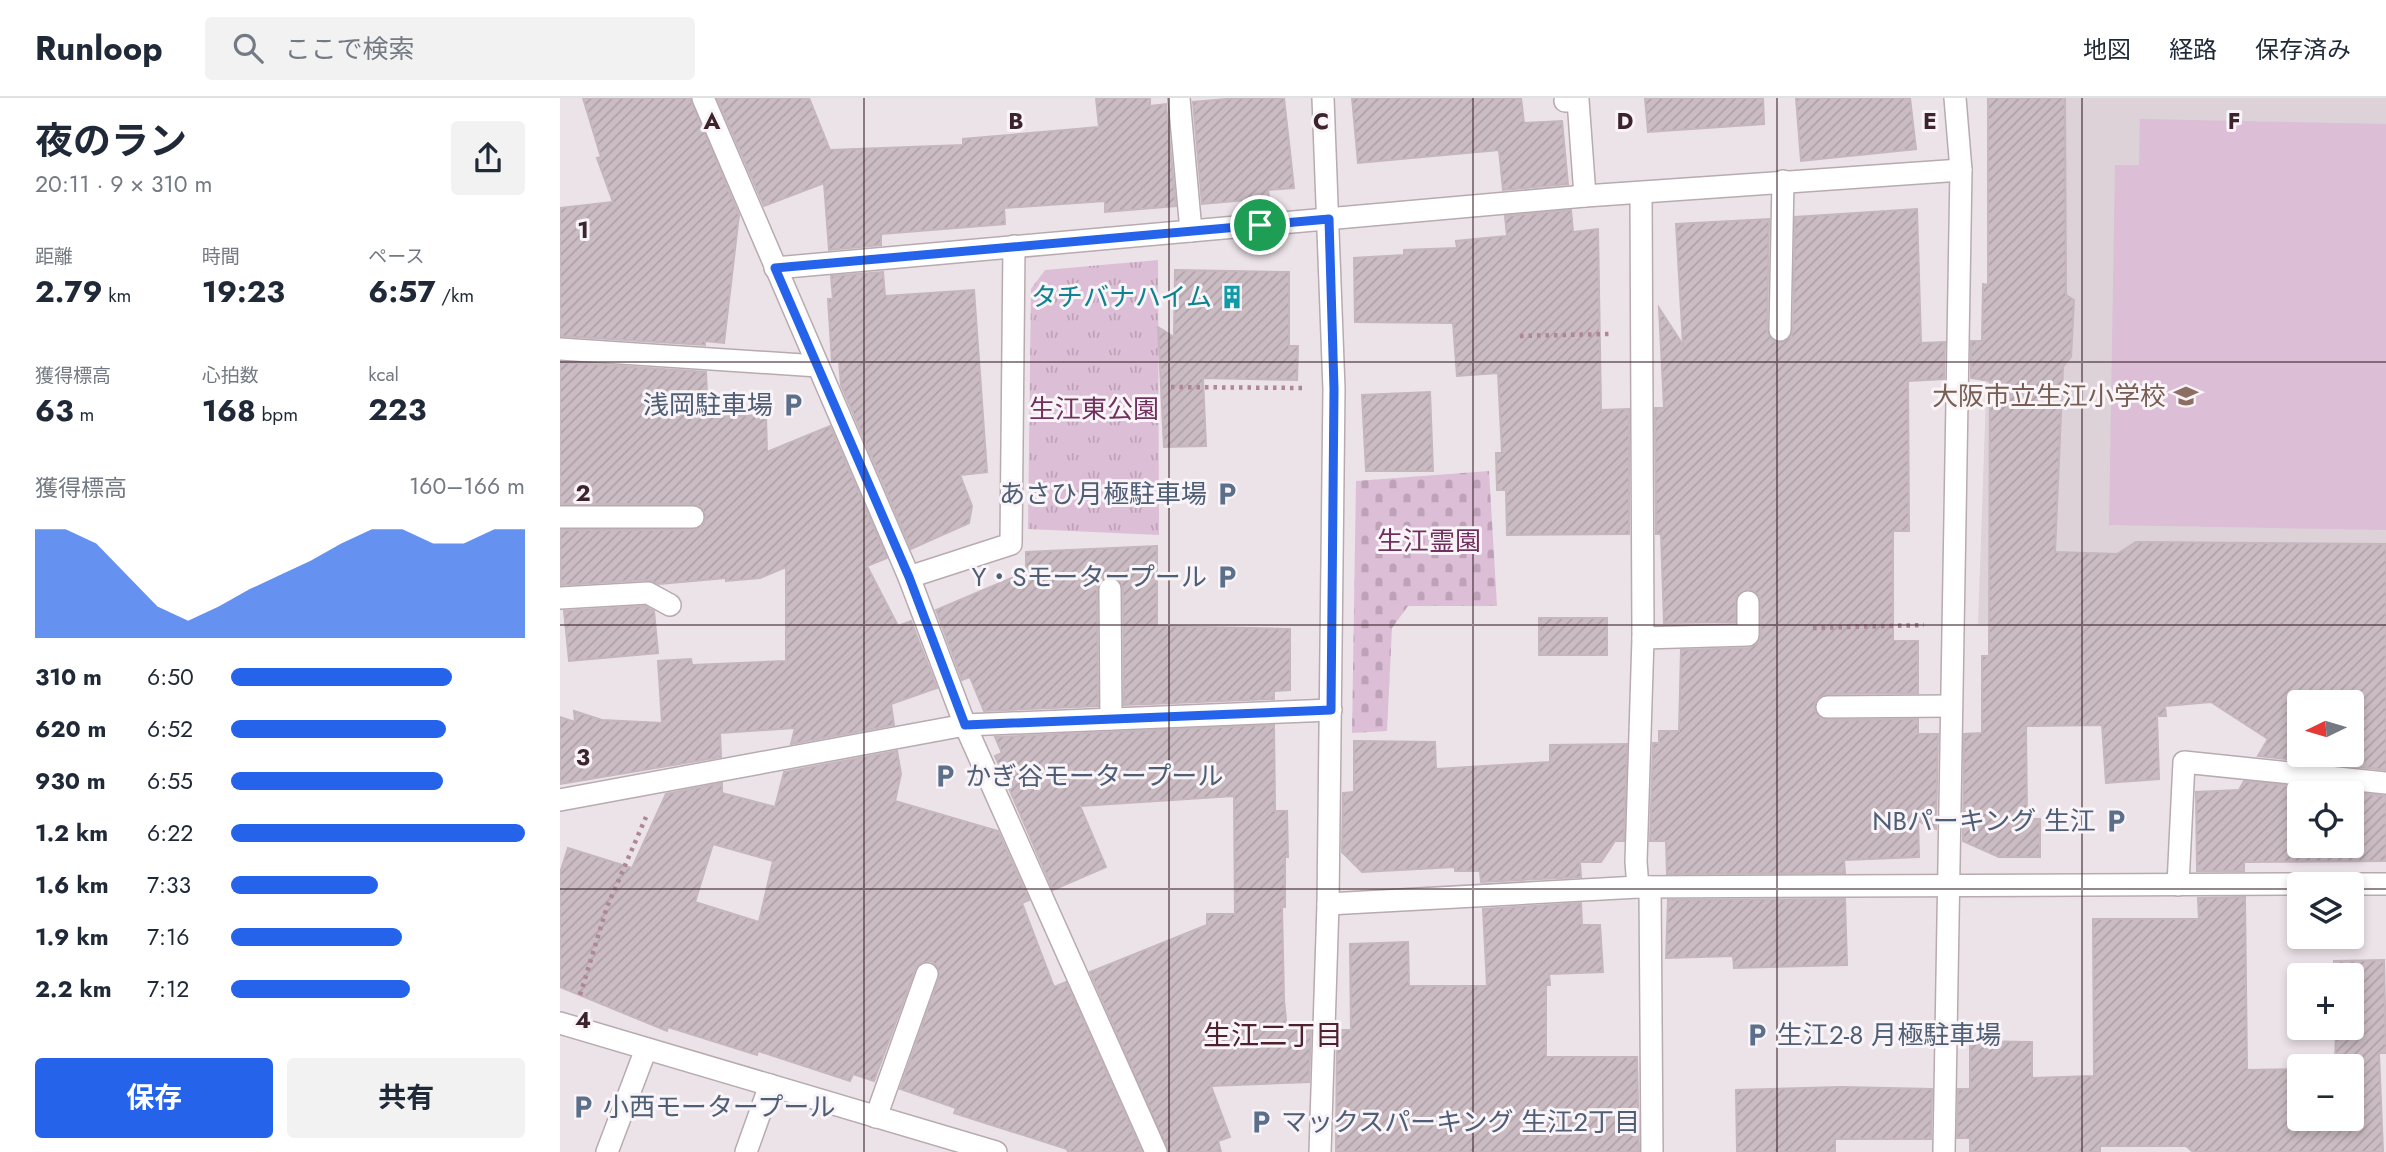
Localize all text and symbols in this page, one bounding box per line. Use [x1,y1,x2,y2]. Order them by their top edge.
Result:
search box [205,17,695,80]
text: Runloop [35,25,163,72]
icon: search [229,29,267,67]
text: ここで検索 [285,30,415,68]
text: 地図 [2083,32,2131,67]
text: 経路 [2169,32,2217,67]
text: 保存済み [2255,32,2351,67]
text: A [703,104,721,138]
text: B [1008,104,1024,138]
text: C [1313,104,1329,138]
text: D [1617,104,1634,138]
text: E [1923,104,1937,138]
text: F [2228,104,2240,138]
text: 夜のラン [35,113,187,168]
button: share [451,121,525,195]
text: 20:11 · 9 × 310 m [35,167,213,201]
pin [1230,195,1290,255]
icon: arrive [1241,206,1279,244]
text: 1 [577,213,589,247]
text: 距離 [35,243,73,270]
text: 時間 [202,243,240,270]
text: ペース [368,243,424,270]
text: 2.79 [35,270,103,313]
text: 19:23 [202,270,285,313]
text: 6:57 [368,270,436,313]
place label: タチバナハイム [1031,278,1212,316]
text: km [103,282,131,309]
text: /km [436,282,474,309]
building icon: タチバナハイム [1218,283,1246,311]
text: kcal [368,361,399,388]
text: 獲得標高 [35,362,111,389]
text: 心拍数 [202,362,259,389]
place label: 大阪市立生江小学校 [1932,377,2166,415]
school or university icon: 大阪市立生江小学校 [2172,382,2200,410]
place label: 浅岡駐車場 [643,386,773,424]
text: 223 [368,388,426,431]
text: 63 [35,389,74,432]
text: 168 [202,389,256,432]
park label: 生江東公園 [1029,390,1159,428]
parking icon: 浅岡駐車場 [779,391,807,419]
text: m [74,401,94,428]
text: bpm [256,401,298,428]
text: 160–166 m [409,469,525,503]
text: 獲得標高 [35,471,127,505]
place label: あさひ月極駐車場 [999,475,1207,513]
text: 2 [575,476,591,510]
parking icon: あさひ月極駐車場 [1213,480,1241,508]
park label: 生江霊園 [1377,522,1481,560]
place label: Y・Sモータープール [972,558,1207,596]
parking icon: Y・Sモータープール [1213,563,1241,591]
text: 310 m [35,660,102,694]
text: 6:50 [147,660,194,694]
north arrow [2287,690,2364,766]
map controls [2287,690,2364,1131]
text: 620 m [35,712,106,746]
text: 6:52 [147,712,193,746]
text: 3 [576,740,590,774]
place label: かぎ谷モータープール [965,757,1223,795]
parking icon: かぎ谷モータープール [931,762,959,790]
text: 930 m [35,764,106,798]
text: 6:55 [147,764,193,798]
button: locate [2287,781,2364,858]
place label: NBパーキング 生江 [1872,802,2096,840]
parking icon: NBパーキング 生江 [2102,807,2130,835]
text: 1.2 km [35,816,108,850]
text: 6:22 [147,816,193,850]
text: 1.6 km [35,868,109,902]
text: 7:33 [147,868,191,902]
button: layers [2287,872,2364,949]
text: 1.9 km [35,920,109,954]
text: 7:16 [147,920,190,954]
button: + [2287,963,2364,1040]
text: 2.2 km [35,972,112,1006]
text: 7:12 [147,972,189,1006]
text: 4 [575,1003,591,1037]
district label: 生江二丁目 [1203,1015,1343,1056]
place label: 生江2-8 月極駐車場 [1777,1016,2001,1054]
parking icon: 生江2-8 月極駐車場 [1743,1021,1771,1049]
button: − [2287,1054,2364,1131]
button: 保存 [35,1058,273,1138]
button: 共有 [287,1058,525,1138]
place label: 小西モータープール [603,1088,835,1126]
parking icon: 小西モータープール [569,1093,597,1121]
place label: マックスパーキング 生江2丁目 [1281,1103,1640,1141]
parking icon: マックスパーキング 生江2丁目 [1247,1108,1275,1136]

